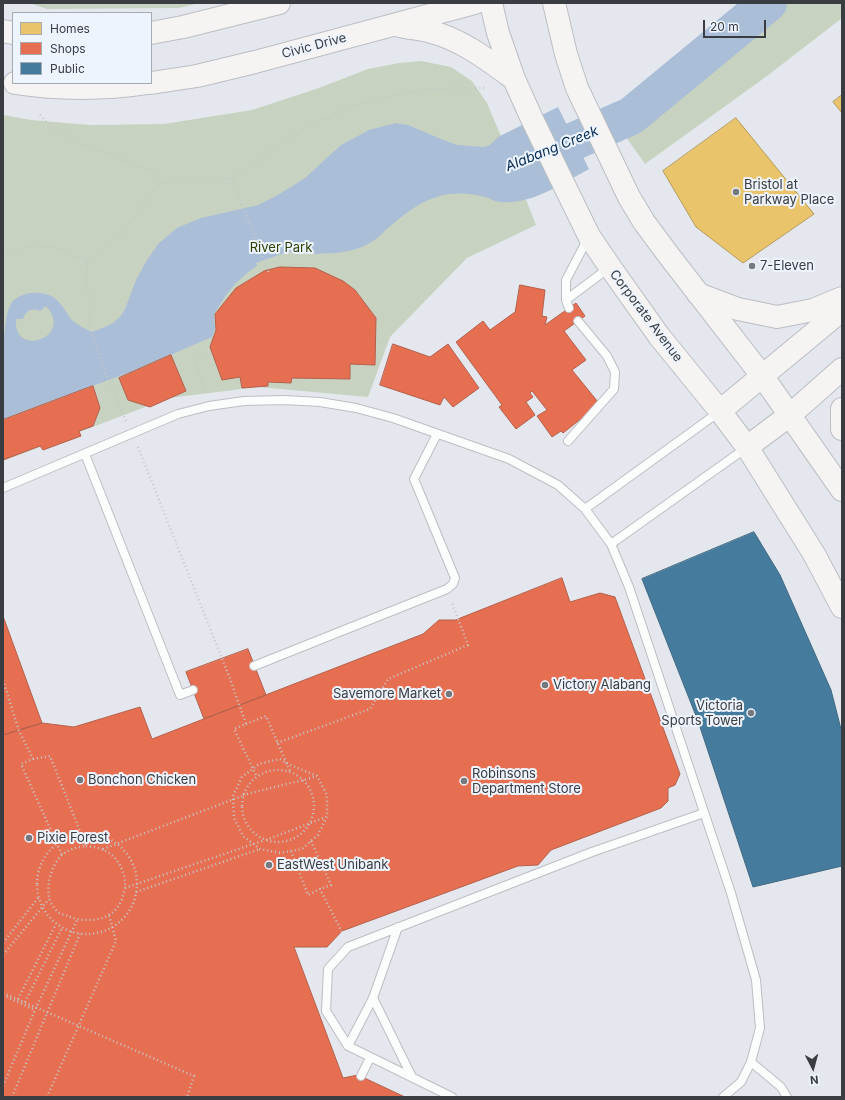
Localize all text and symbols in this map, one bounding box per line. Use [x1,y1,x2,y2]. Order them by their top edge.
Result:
legend [12,12,152,84]
scale bar [705,12,768,38]
text: 20 m [710,19,739,34]
text: Homes [50,21,90,36]
street label: Civic Drive [280,30,348,62]
text: Shops [50,41,86,56]
text: Public [50,61,85,76]
water label: Alabang Creek [503,123,601,175]
place label: Bristol at Parkway Place [744,177,834,208]
marker: Bristol at Parkway Place [731,187,741,197]
park label: River Park [250,240,312,256]
place label: 7-Eleven [760,258,814,274]
marker: 7-Eleven [747,261,757,271]
street label: Corporate Avenue [606,267,686,365]
place label: Victory Alabang [553,677,651,693]
marker: Victory Alabang [540,680,550,690]
place label: Savemore Market [333,686,441,702]
marker: Savemore Market [444,689,454,699]
place label: Victoria Sports Tower [661,698,743,729]
marker: Victoria Sports Tower [746,708,756,718]
place label: Robinsons Department Store [472,766,581,797]
place label: Bonchon Chicken [88,772,196,788]
marker: Bonchon Chicken [75,775,85,785]
marker: Robinsons Department Store [459,776,469,786]
place label: Pixie Forest [37,830,108,846]
marker: Pixie Forest [24,833,34,843]
place label: EastWest Unibank [277,857,388,873]
marker: EastWest Unibank [264,860,274,870]
north arrow [793,1048,833,1088]
text: N [809,1073,819,1087]

